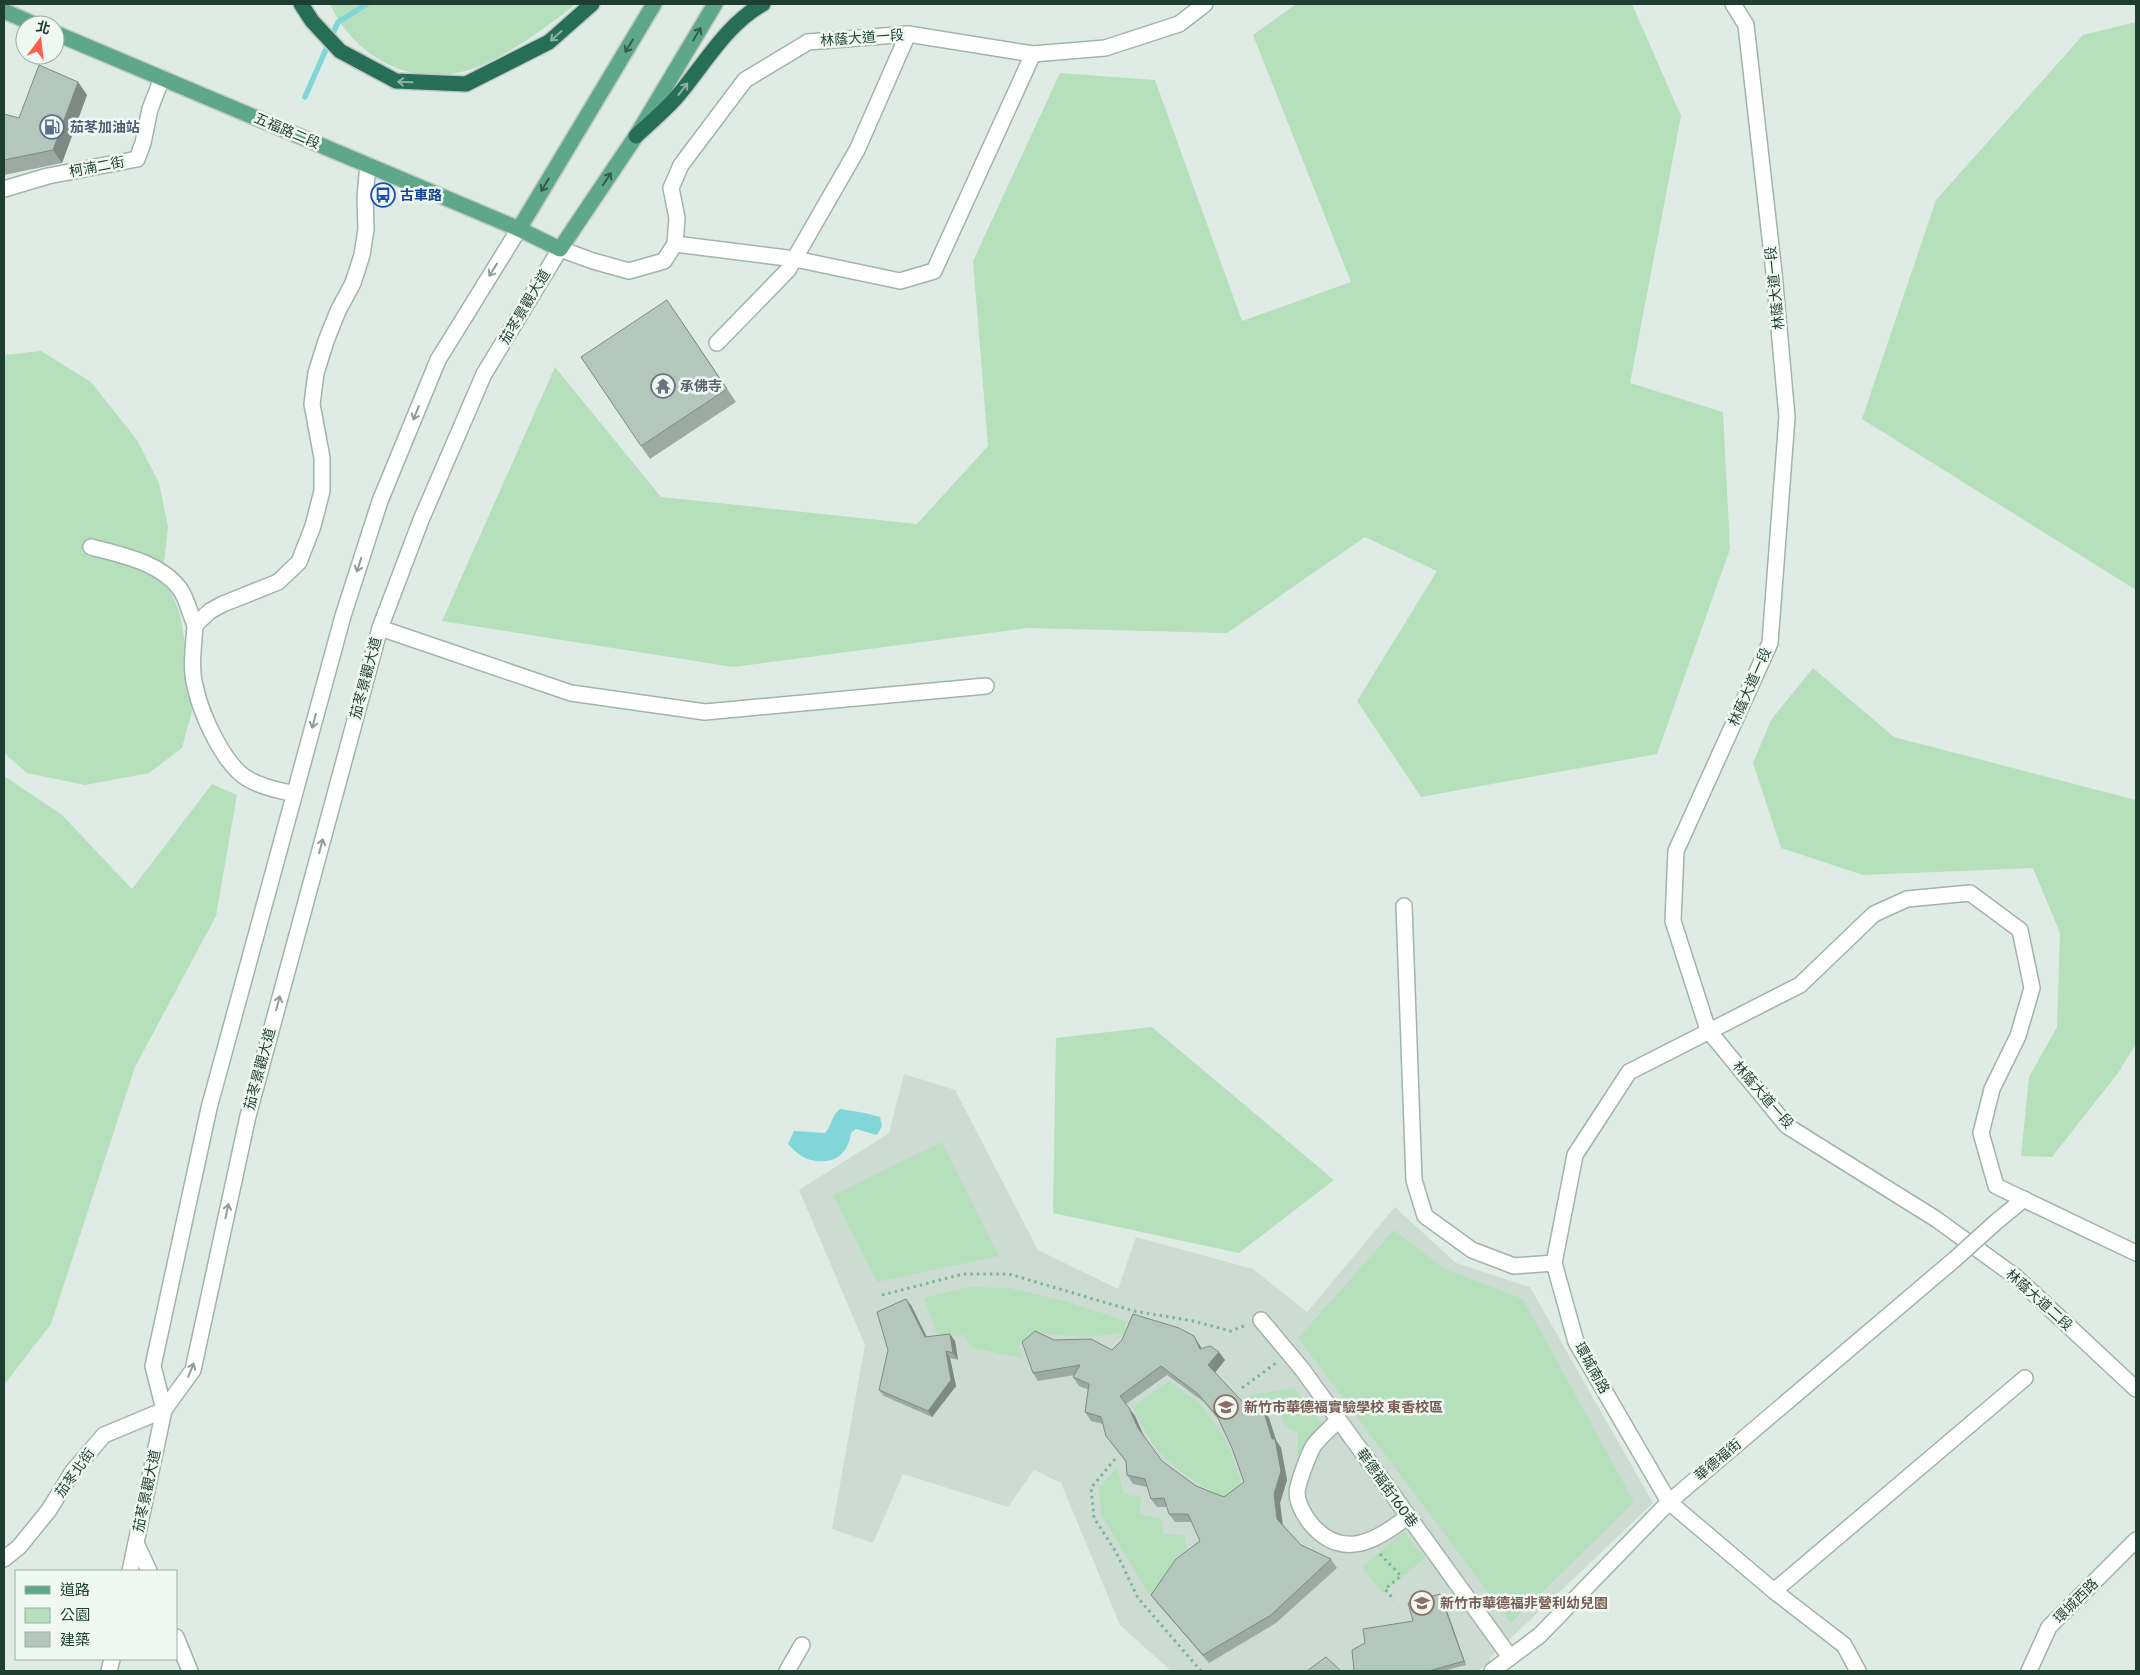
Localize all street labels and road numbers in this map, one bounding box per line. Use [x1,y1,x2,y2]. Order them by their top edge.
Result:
street label: 林蔭大道一段 [820,27,904,49]
street label: 五福路二段 [251,110,323,152]
street label: 柯湳二街 [68,153,126,181]
street label: 林蔭大道一段 [1762,245,1788,331]
street label: 茄苳景觀大道 [496,267,554,347]
street label: 茄苳景觀大道 [347,635,385,721]
street label: 林蔭大道一段 [1725,645,1775,729]
street label: 茄苳景觀大道 [241,1026,279,1112]
street label: 林蔭大道一段 [1729,1058,1797,1132]
street label: 林蔭大道二段 [2002,1266,2076,1334]
street label: 環城南路 [1571,1339,1613,1397]
street label: 華德福街 [1691,1435,1745,1485]
street label: 茄苳北街 [52,1445,98,1501]
street label: 華德福街160巷 [1353,1445,1421,1531]
street label: 茄苳景觀大道 [130,1448,164,1534]
street label: 環城西路 [2050,1575,2102,1627]

